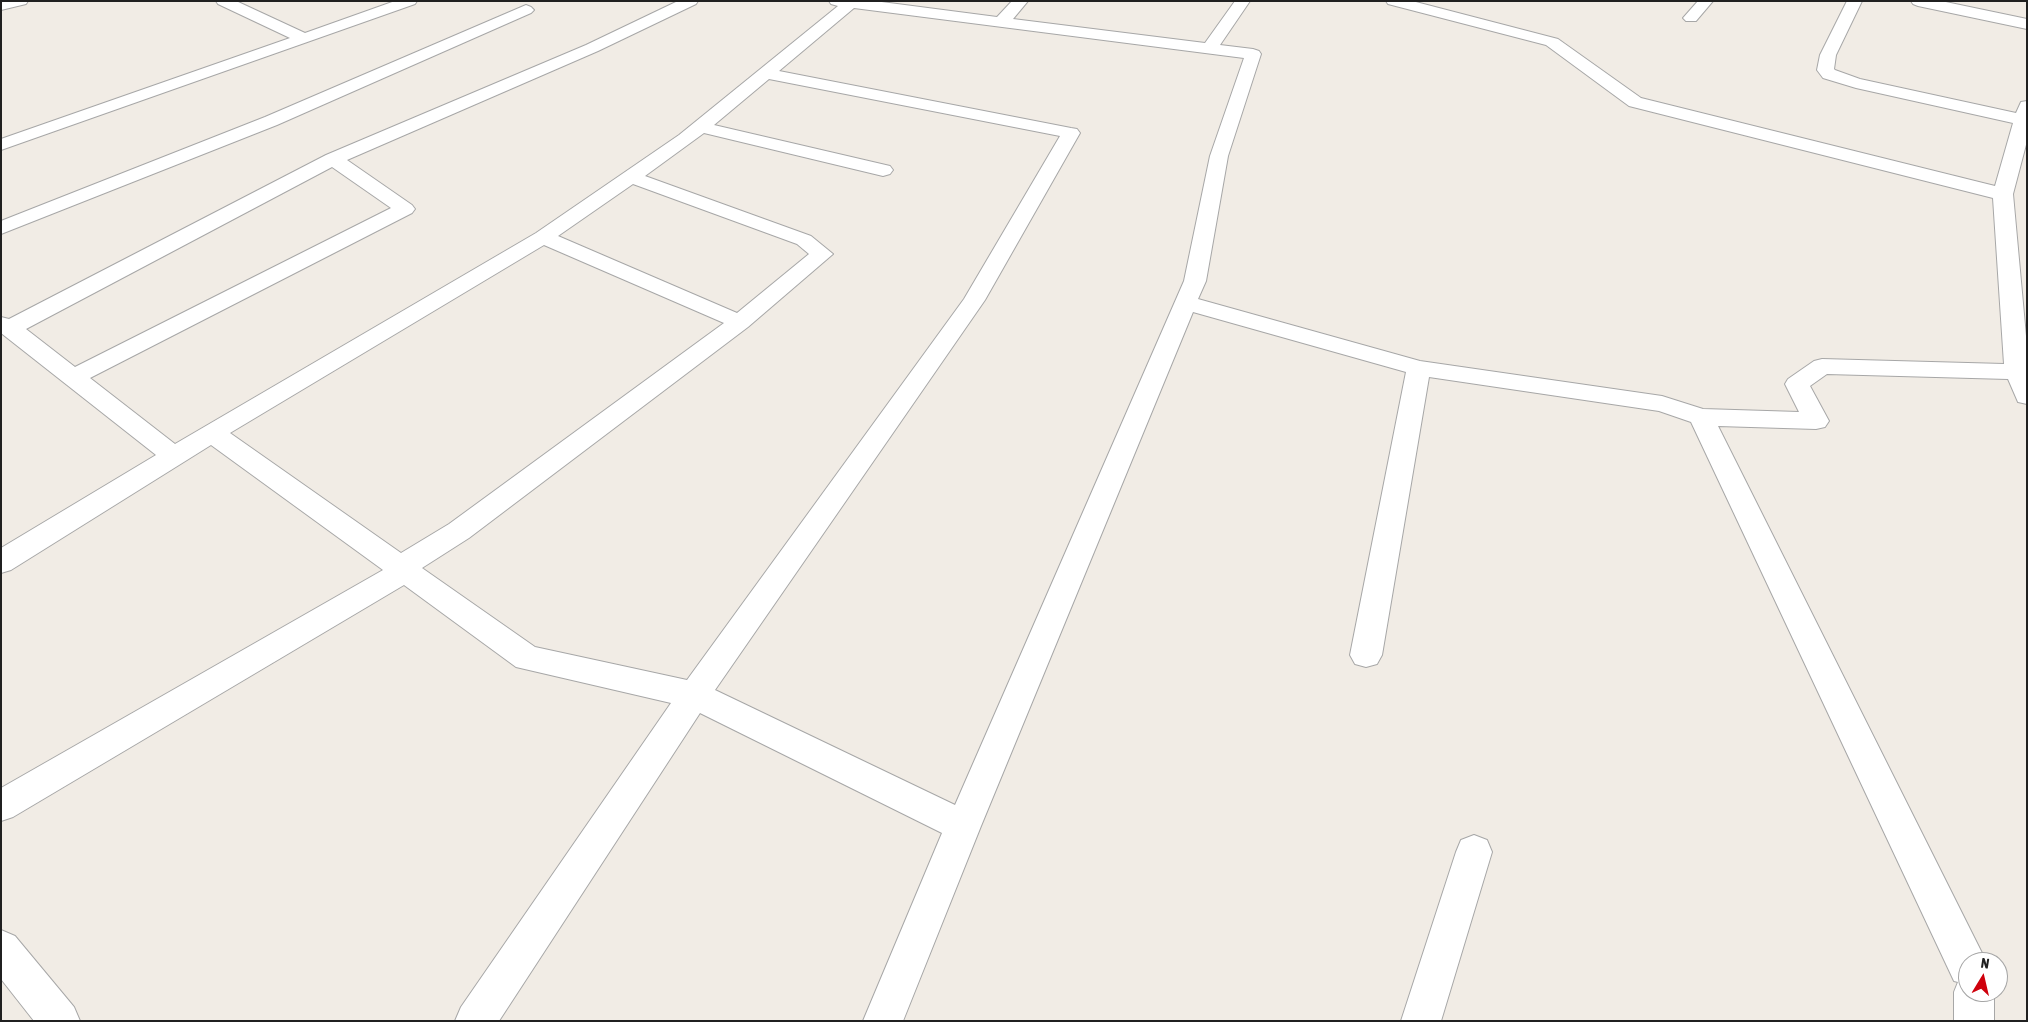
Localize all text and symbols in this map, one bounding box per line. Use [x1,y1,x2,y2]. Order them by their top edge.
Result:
north arrow [1958,952,2008,1002]
text: N [1980,955,1991,972]

